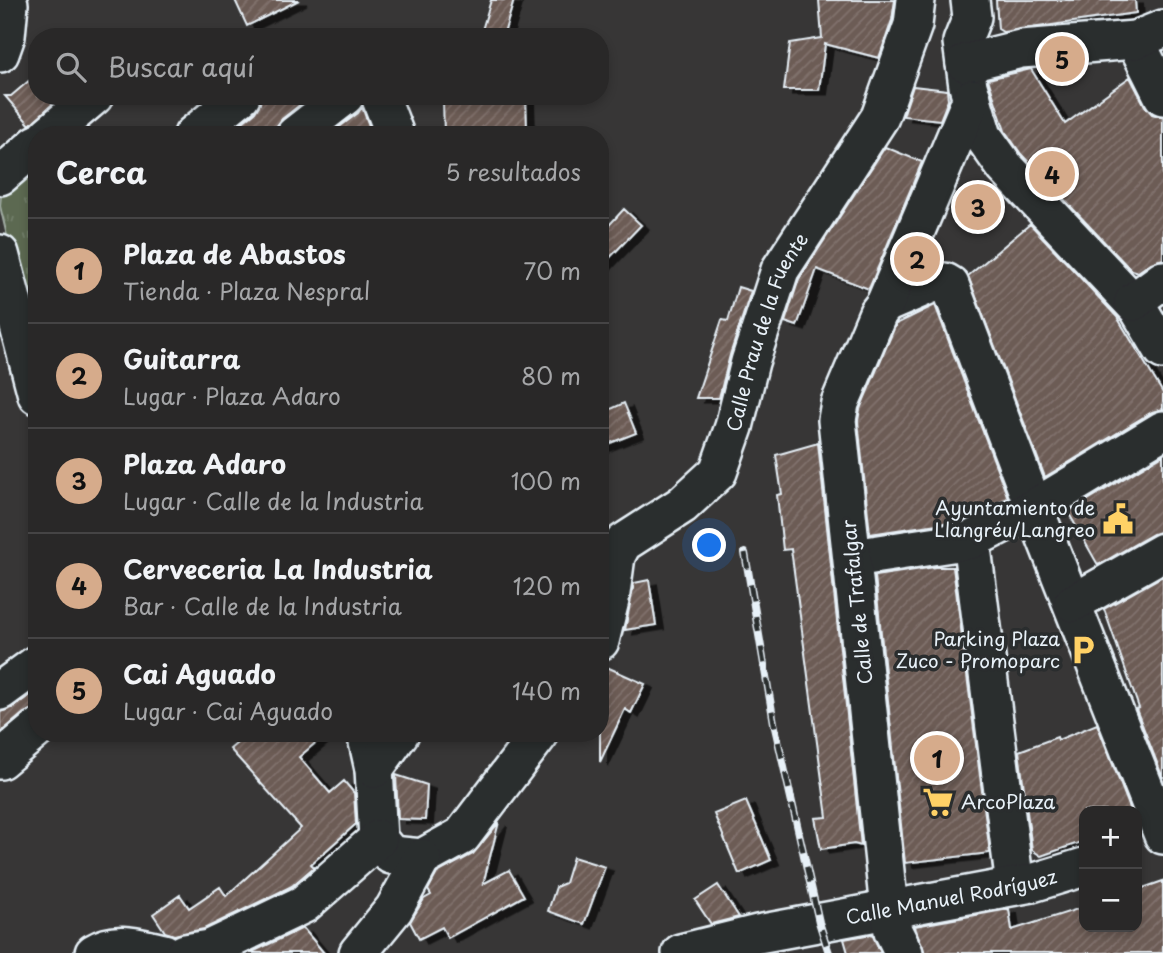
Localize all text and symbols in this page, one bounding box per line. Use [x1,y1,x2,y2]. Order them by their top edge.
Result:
search box [28,28,609,105]
pin: 5 [1039,33,1085,85]
text: Buscar aquí [108,47,254,86]
icon: search [52,48,90,86]
pin: 4 [1029,148,1075,200]
text: Cerca [56,149,147,194]
text: 5 resultados [445,154,581,189]
pin: 3 [955,181,1001,233]
street label: Calle Prau de la Fuente [718,226,814,434]
pin: 2 [894,233,940,285]
text: Plaza de Abastos [123,234,346,273]
text: 1 [74,253,85,288]
text: 70 m [523,253,581,288]
text: Tienda · Plaza Nespral [123,273,370,308]
text: Guitarra [123,339,241,378]
text: 2 [71,358,87,393]
text: 80 m [521,358,581,393]
text: Lugar · Plaza Adaro [123,378,341,413]
text: Plaza Adaro [123,444,286,483]
text: 3 [71,463,87,498]
text: 100 m [511,463,581,498]
text: Lugar · Calle de la Industria [123,483,424,518]
place label: Ayuntamiento de Llangréu/Langreo [934,493,1095,543]
public building icon: Ayuntamiento de Llangréu/Langreo [1101,502,1135,536]
street label: Calle de Trafalgar [833,518,879,686]
your location [692,528,726,562]
text: Cerveceria La Industria [123,549,433,588]
text: 4 [71,568,87,603]
text: 120 m [513,568,581,603]
text: Bar · Calle de la Industria [123,588,402,623]
place label: Parking Plaza Zuco - Promoparc [896,624,1060,674]
parking icon: Parking Plaza Zuco - Promoparc [1066,633,1100,667]
text: Cai Aguado [123,654,276,693]
text: 5 [72,673,86,708]
text: 140 m [512,673,581,708]
text: Lugar · Cai Aguado [123,693,333,728]
pin: 1 [914,732,960,784]
supermarket icon: ArcoPlaza [921,785,955,819]
place label: ArcoPlaza [961,787,1055,815]
map controls [1079,806,1142,932]
button: + [1079,806,1142,869]
street label: Calle Manuel Rodríguez [843,861,1060,930]
button: − [1079,869,1142,932]

